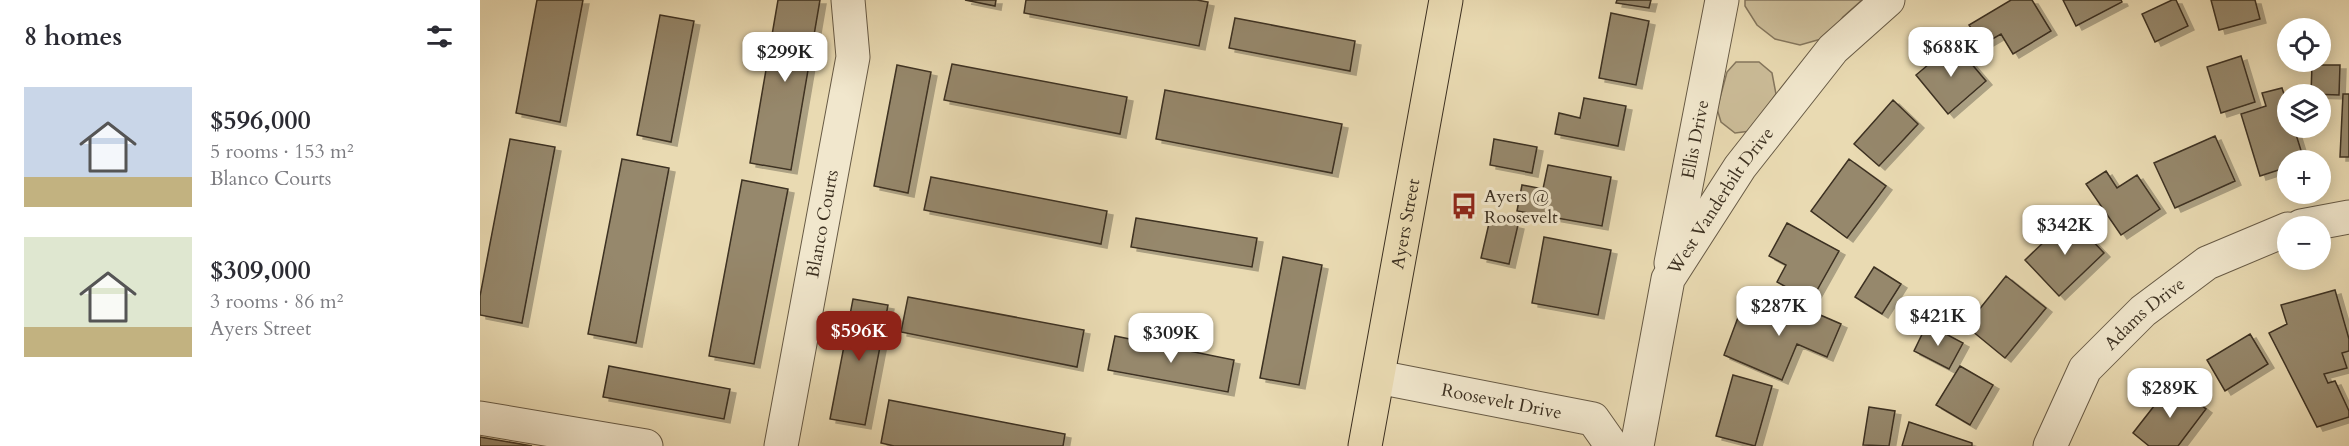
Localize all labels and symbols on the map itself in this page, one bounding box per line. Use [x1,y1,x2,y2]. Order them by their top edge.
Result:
pin: $688K [1909,27,1993,78]
pin: $299K [743,32,827,83]
street label: Ellis Drive [1676,98,1715,181]
street label: West Vanderbilt Drive [1661,122,1780,281]
street label: Blanco Courts [800,168,845,280]
street label: Ayers Street [1385,176,1426,271]
place label: Ayers @ Roosevelt [1484,184,1558,230]
bus stop icon: Ayers @ Roosevelt [1449,191,1479,221]
pin: $342K [2023,205,2107,256]
street label: Adams Drive [2099,272,2190,356]
pin: $287K [1737,286,1821,337]
pin: $421K [1896,296,1980,347]
pin: $596K [817,311,901,362]
pin: $309K [1129,313,1213,364]
pin: $289K [2128,368,2212,419]
street label: Roosevelt Drive [1439,378,1564,426]

